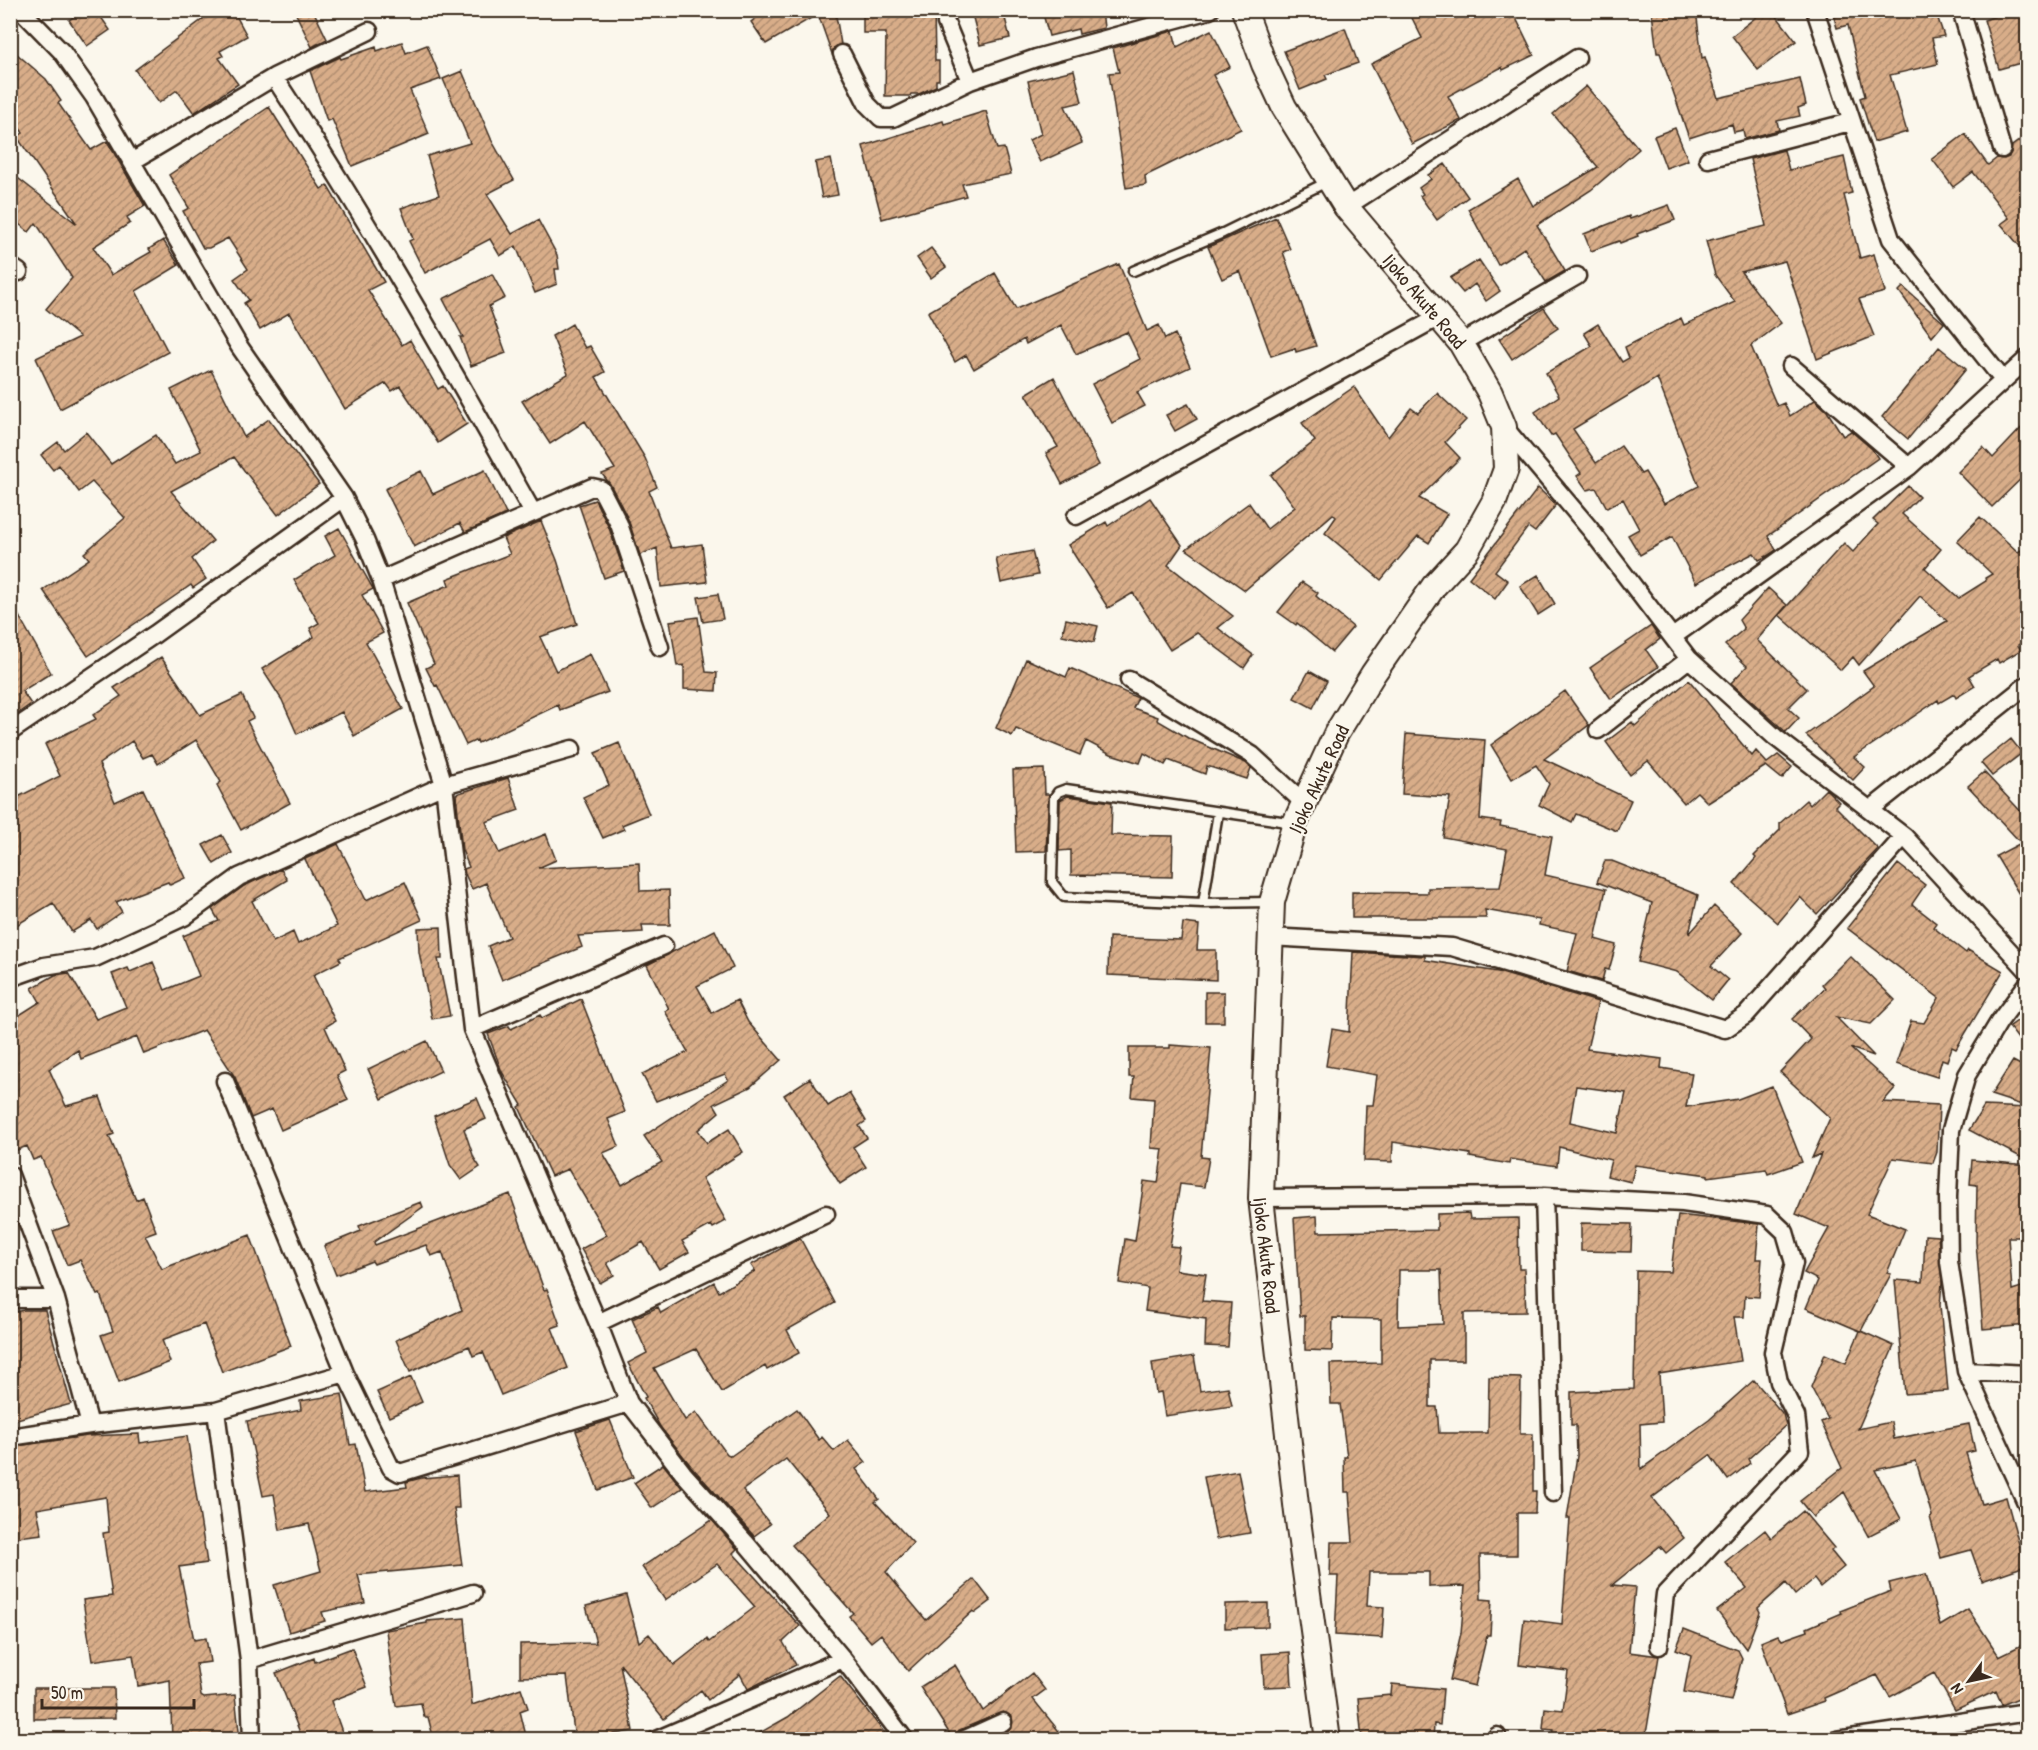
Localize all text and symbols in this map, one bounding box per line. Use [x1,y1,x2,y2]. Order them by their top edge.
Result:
street label: Ijoko Akute Road [1377,247,1473,354]
street label: Ijoko Akute Road [1281,720,1355,838]
street label: Ijoko Akute Road [1247,1196,1288,1315]
north arrow [1939,1651,1999,1711]
scale bar [42,1672,194,1710]
text: N [1945,1679,1968,1699]
text: 50 m [51,1680,83,1705]

